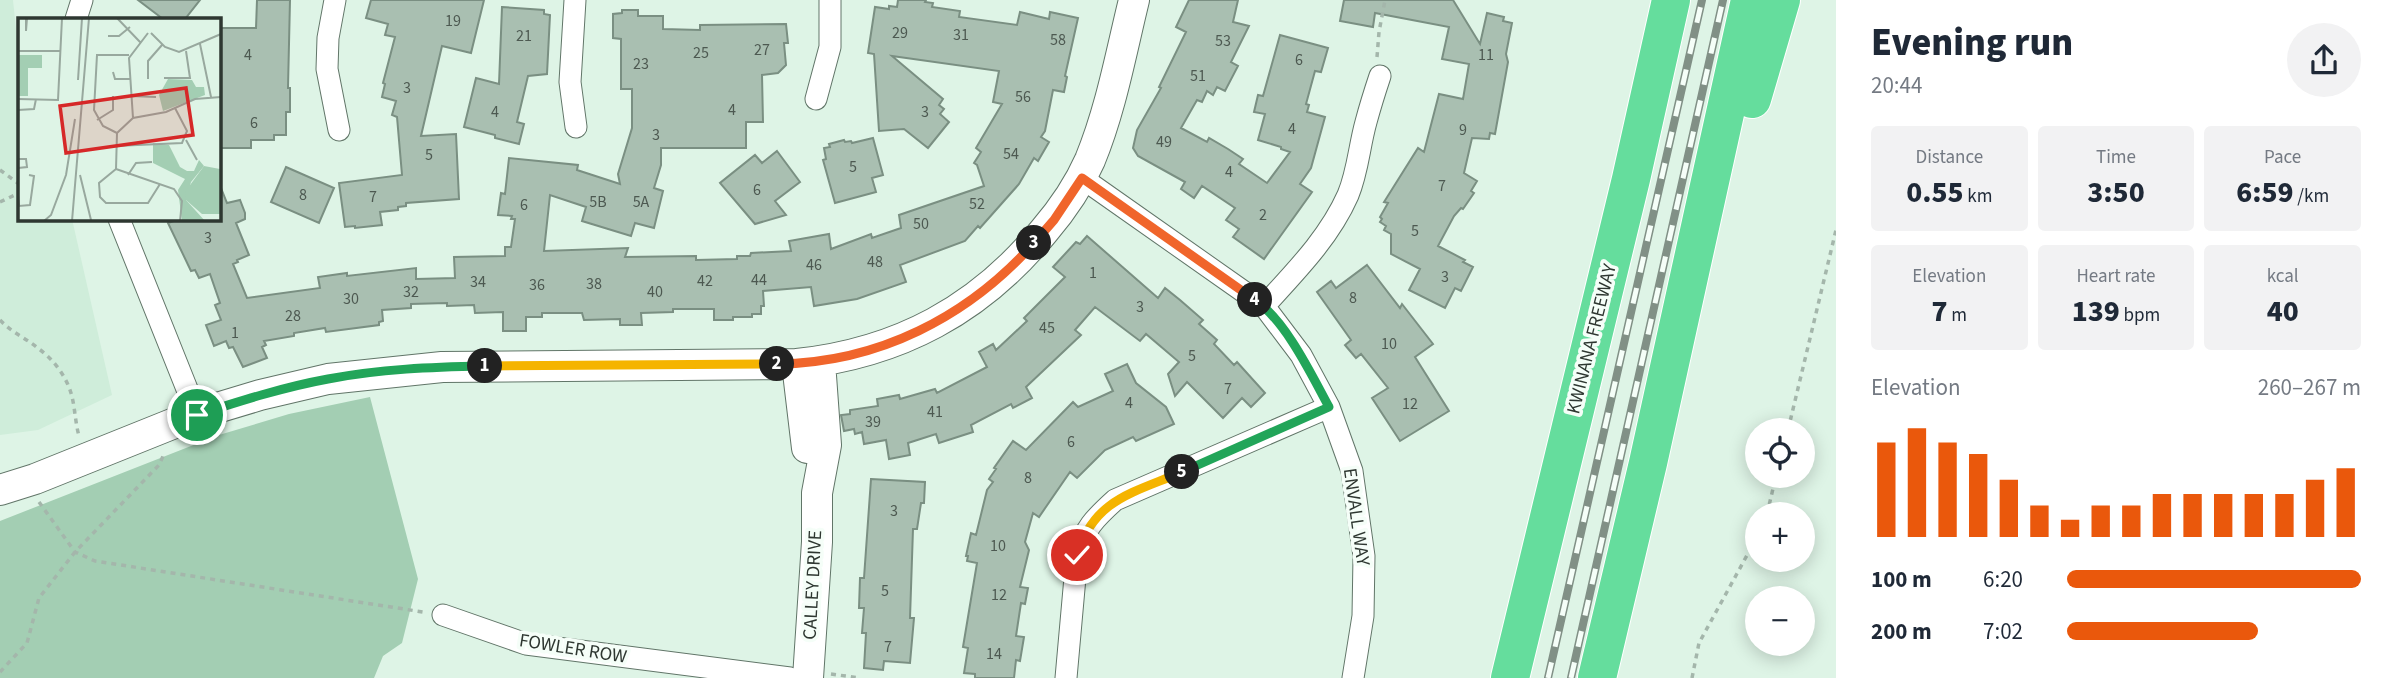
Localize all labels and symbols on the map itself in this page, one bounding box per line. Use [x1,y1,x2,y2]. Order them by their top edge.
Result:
house number: 19 [445,10,461,32]
inset map [18,18,220,220]
house number: 29 [892,22,908,44]
house number: 31 [953,24,969,46]
house number: 21 [516,25,532,47]
house number: 58 [1050,29,1066,51]
house number: 53 [1215,30,1231,52]
house number: 27 [754,39,770,61]
house number: 25 [693,42,709,64]
house number: 4 [244,44,252,66]
house number: 11 [1478,44,1494,66]
house number: 6 [1295,49,1303,71]
house number: 23 [633,53,649,75]
house number: 51 [1190,65,1206,87]
house number: 3 [403,77,411,99]
house number: 56 [1015,86,1031,108]
house number: 4 [728,99,736,121]
house number: 4 [491,101,499,123]
house number: 3 [921,101,929,123]
house number: 6 [250,112,258,134]
house number: 4 [1288,118,1296,140]
house number: 9 [1459,119,1467,141]
house number: 3 [652,124,660,146]
house number: 49 [1156,131,1172,153]
house number: 54 [1003,143,1019,165]
house number: 5 [425,144,433,166]
house number: 5 [849,156,857,178]
house number: 4 [1225,161,1233,183]
house number: 7 [1438,175,1446,197]
house number: 6 [753,179,761,201]
house number: 8 [299,184,307,206]
house number: 7 [369,186,377,208]
house number: 5B [589,191,607,213]
house number: 5A [633,191,650,213]
house number: 52 [969,193,985,215]
house number: 6 [520,194,528,216]
house number: 2 [1259,204,1267,226]
house number: 50 [913,213,929,235]
house number: 5 [1411,220,1419,242]
pin: 3 [1016,226,1052,260]
house number: 3 [204,227,212,249]
house number: 48 [867,251,883,273]
house number: 46 [806,254,822,276]
street label: KWINANA FREEWAY [1560,260,1624,417]
house number: 1 [1089,262,1097,284]
house number: 3 [1441,266,1449,288]
house number: 44 [751,269,767,291]
house number: 42 [697,270,713,292]
house number: 34 [470,271,486,293]
house number: 38 [586,273,602,295]
house number: 36 [529,274,545,296]
house number: 32 [403,281,419,303]
house number: 40 [647,281,663,303]
pin: 4 [1238,282,1272,318]
house number: 8 [1349,287,1357,309]
house number: 30 [343,288,359,310]
house number: 3 [1136,296,1144,318]
house number: 28 [285,305,301,327]
house number: 45 [1039,317,1055,339]
house number: 1 [231,322,239,344]
house number: 10 [1381,333,1397,355]
house number: 5 [1188,345,1196,367]
pin: 2 [760,346,794,382]
pin: 1 [468,348,503,384]
house number: 7 [1224,378,1232,400]
pin [167,385,227,445]
house number: 4 [1125,392,1133,414]
house number: 12 [1402,393,1418,415]
house number: 41 [927,401,943,423]
house number: 39 [865,411,881,433]
house number: 6 [1067,431,1075,453]
pin: 5 [1164,454,1200,490]
street label: ENVALL WAY [1336,466,1376,569]
house number: 8 [1024,467,1032,489]
house number: 3 [890,500,898,522]
pin [1047,525,1107,585]
street label: CALLEY DRIVE [797,529,829,641]
house number: 10 [990,535,1006,557]
house number: 5 [881,580,889,602]
house number: 12 [991,584,1007,606]
street label: FOWLER ROW [517,627,629,671]
house number: 7 [884,636,892,658]
house number: 14 [986,643,1002,665]

